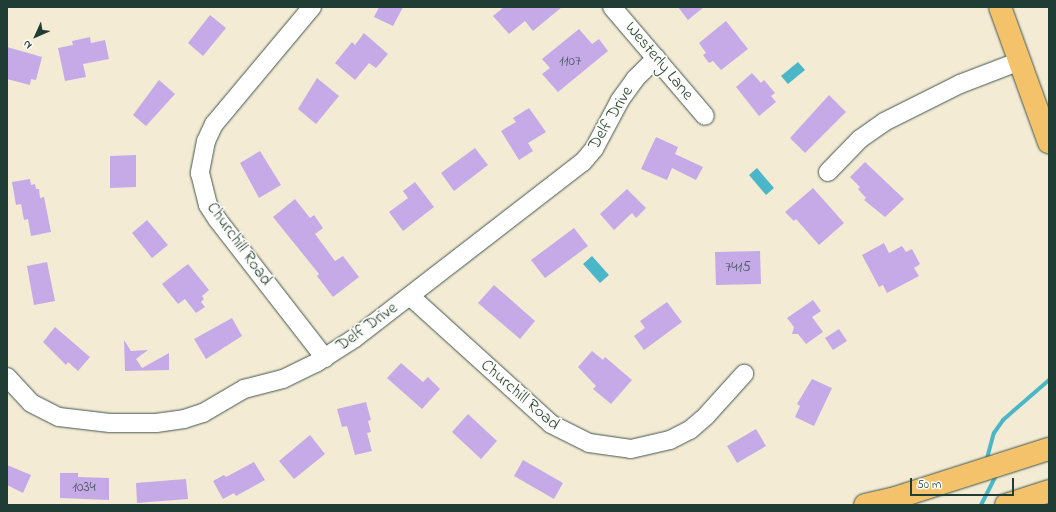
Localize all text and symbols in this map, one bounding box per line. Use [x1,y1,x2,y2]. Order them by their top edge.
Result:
north arrow [16,16,56,56]
street label: Westerly Lane [620,18,698,104]
text: N [19,36,36,53]
house number: 1107 [559,53,581,71]
street label: Delf Drive [584,82,638,154]
street label: Churchill Road [202,198,276,290]
house number: 7415 [725,259,751,277]
street label: Delf Drive [332,298,402,356]
street label: Churchill Road [476,355,564,435]
scale bar [912,470,1016,496]
text: 50 m [917,476,941,494]
house number: 1034 [72,479,96,497]

